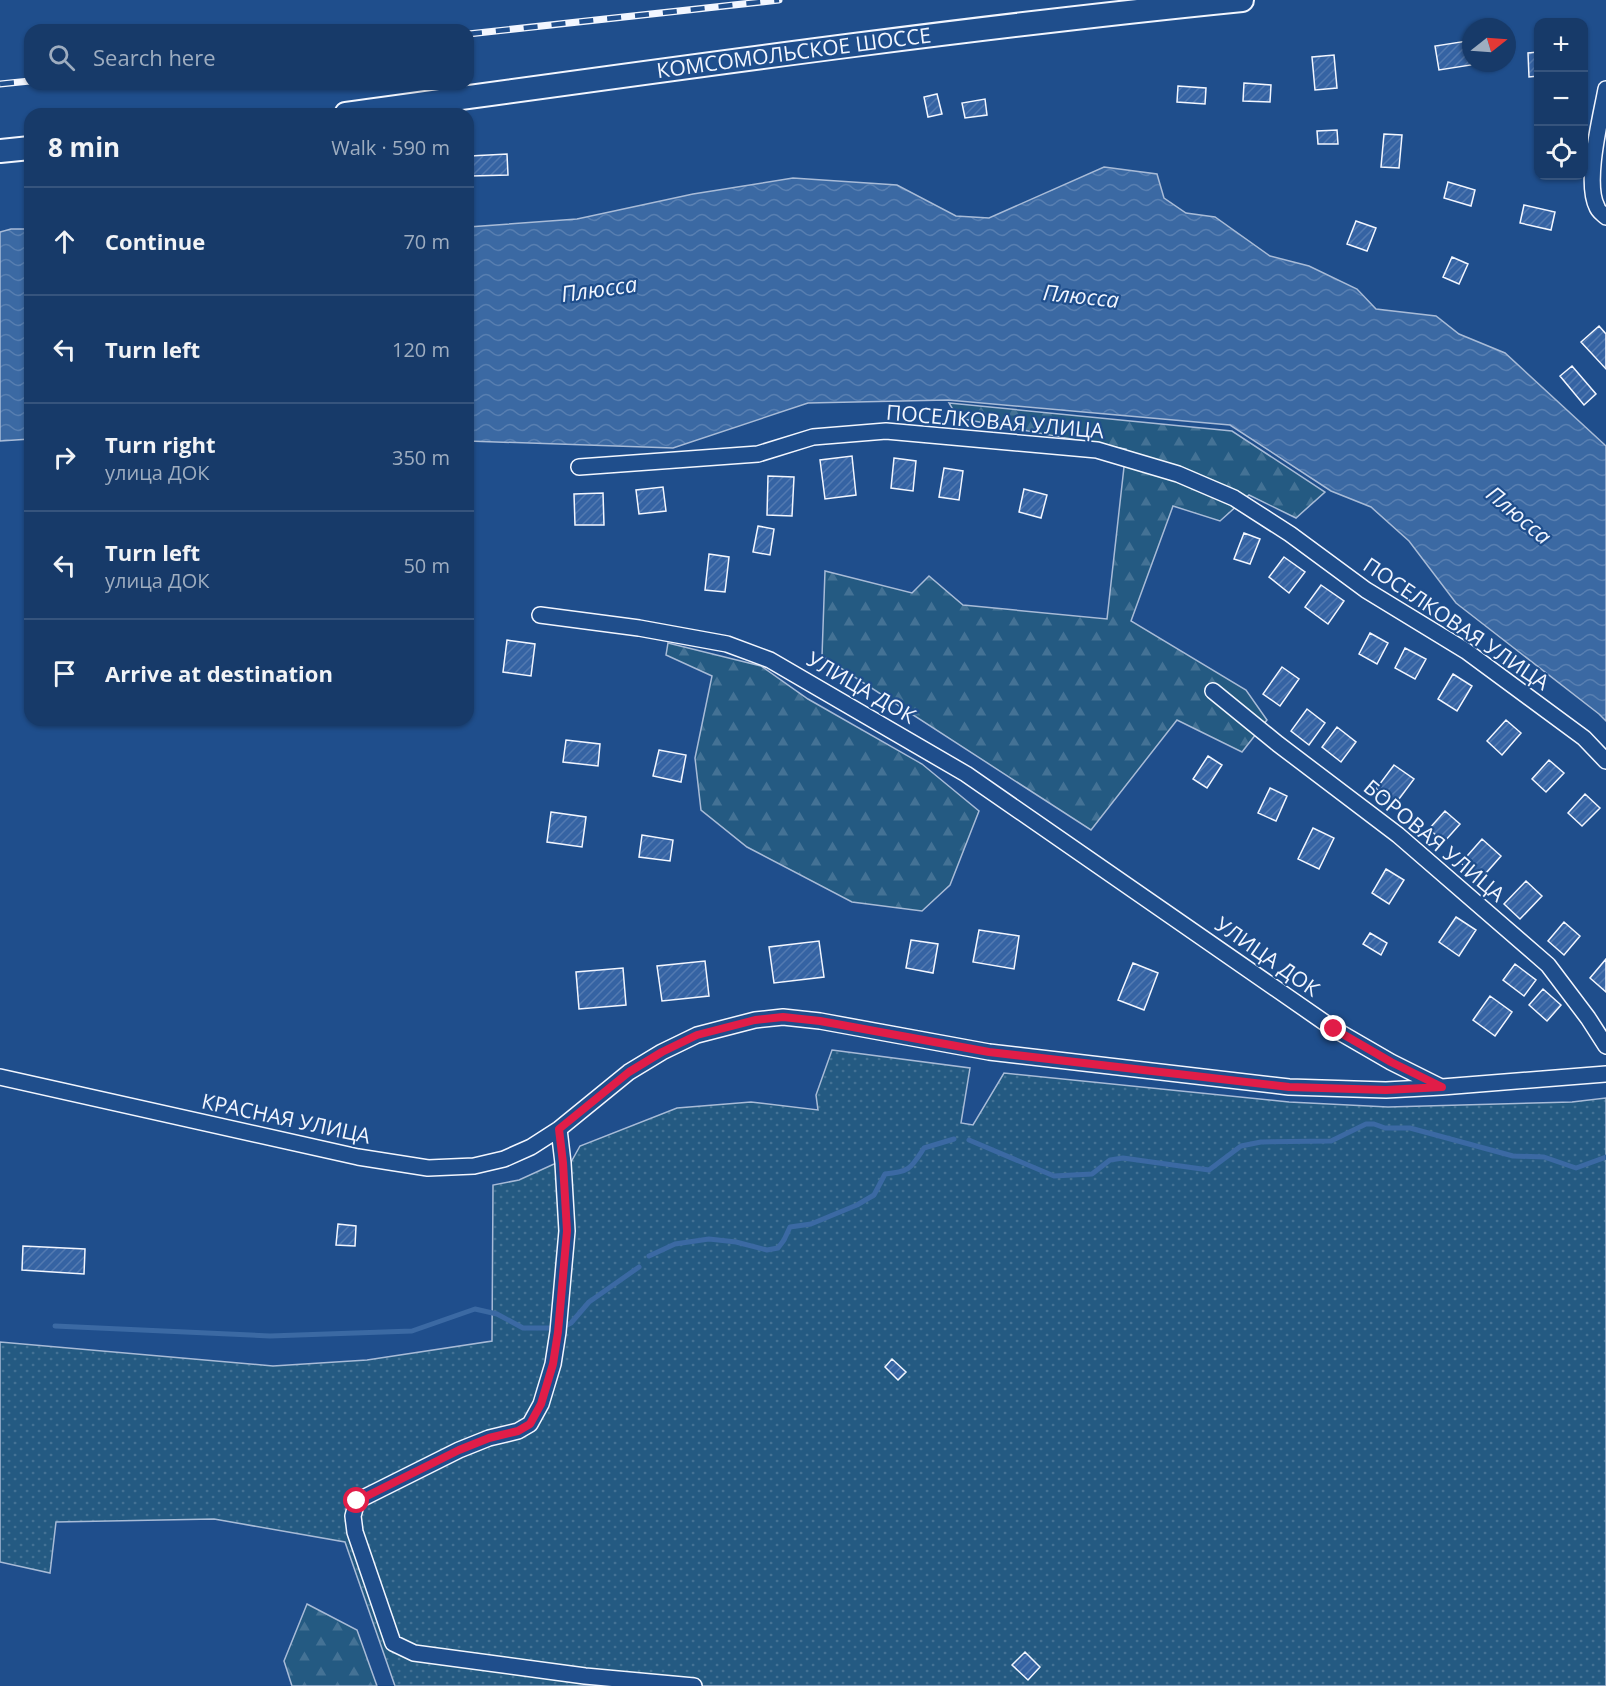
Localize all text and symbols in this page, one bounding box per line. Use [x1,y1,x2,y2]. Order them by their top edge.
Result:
north arrow [1462,18,1516,72]
map controls [1534,18,1588,180]
button: + [1534,18,1588,72]
street label: КОМСОМОЛЬСКОЕ ШОССЕ [655,20,933,84]
search box [24,24,474,90]
icon: search [45,41,78,74]
text: Search here [93,42,216,72]
button: − [1534,72,1588,126]
button: locate [1534,126,1588,180]
text: 8 min [48,129,120,165]
text: Walk · 590 m [331,134,450,161]
icon: ahead [48,225,81,258]
text: Continue [105,226,205,256]
text: 70 m [403,228,450,255]
water label: Плюсса [559,268,639,308]
water label: Плюсса [1042,276,1121,314]
icon: left [48,333,81,366]
text: Turn left [105,334,200,364]
text: 120 m [392,336,450,363]
street label: ПОСЕЛКОВАЯ УЛИЦА [885,398,1106,445]
text: Turn right [105,429,216,459]
icon: right [48,441,81,474]
text: 350 m [392,444,450,471]
text: улица ДОК [105,459,209,486]
water label: Плюсса [1481,478,1559,550]
text: Turn left [105,537,200,567]
icon: left [48,549,81,582]
street label: ПОСЕЛКОВАЯ УЛИЦА [1358,550,1556,696]
text: 50 m [403,552,450,579]
text: улица ДОК [105,567,209,594]
street label: УЛИЦА ДОК [802,645,921,730]
icon: arrive [48,657,81,690]
text: Arrive at destination [105,658,333,688]
street label: БОРОВАЯ УЛИЦА [1358,773,1512,908]
street label: УЛИЦА ДОК [1210,910,1325,1003]
route end [1320,1015,1346,1041]
street label: КРАСНАЯ УЛИЦА [199,1086,374,1150]
route start [343,1487,369,1513]

